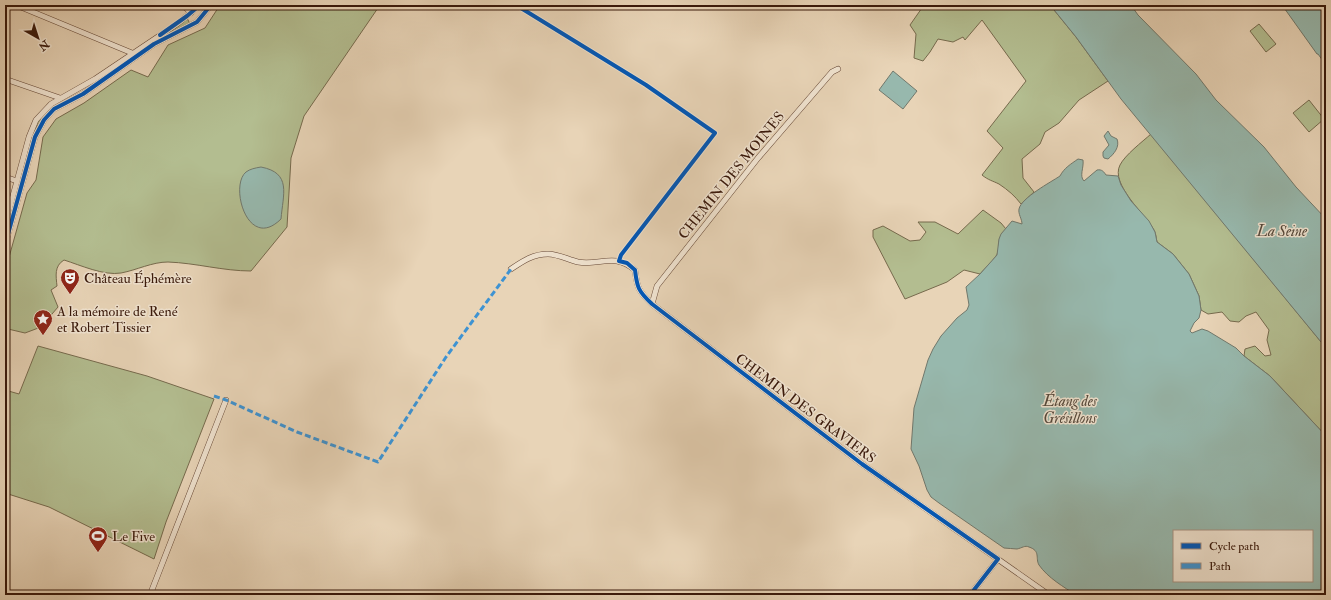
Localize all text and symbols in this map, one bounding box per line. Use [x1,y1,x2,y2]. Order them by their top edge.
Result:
north arrow [18,18,58,58]
text: N [35,37,53,54]
street label: CHEMIN DES MOINES [675,108,788,243]
water label: La Seine [1256,222,1308,241]
theatre icon: Château Éphémère [59,267,81,295]
place label: Château Éphémère [84,270,192,288]
place label: A la mémoire de René et Robert Tissier [56,303,178,336]
place icon: A la mémoire de René et Robert Tissier [32,308,54,336]
street label: CHEMIN DES GRAVIERS [732,350,879,467]
water label: Étang des Grésillons [1042,390,1098,428]
sports icon: Le Five [87,525,109,553]
place label: Le Five [112,528,155,545]
legend [1173,530,1313,582]
text: Cycle path [1209,539,1260,554]
text: Path [1209,559,1232,574]

